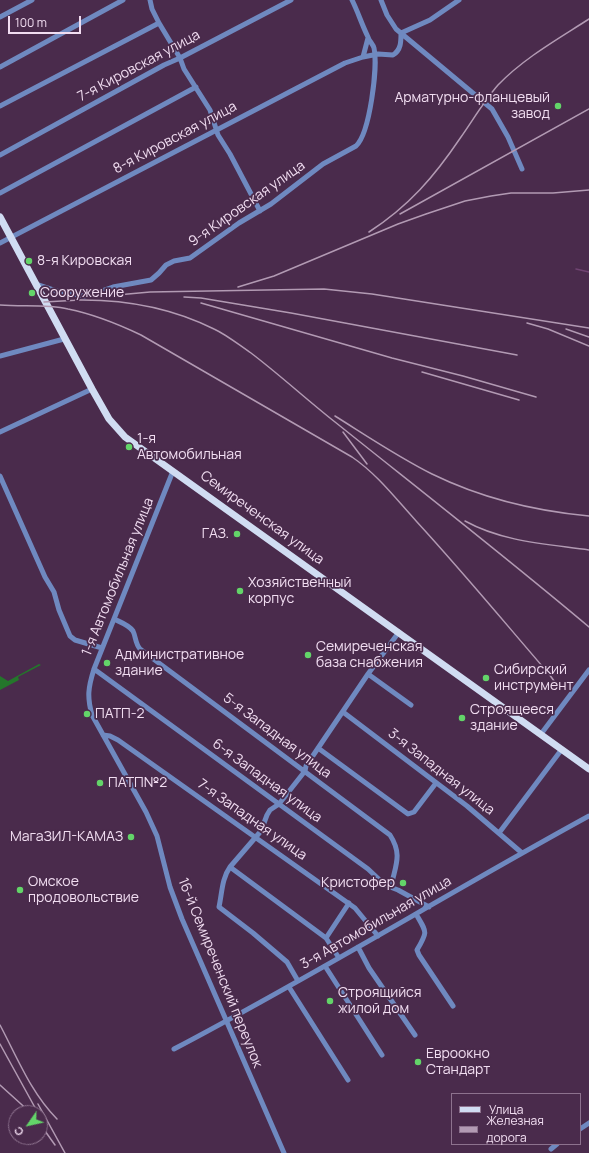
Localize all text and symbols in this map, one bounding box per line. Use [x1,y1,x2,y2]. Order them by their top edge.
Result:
scale bar [10,8,83,34]
text: 100 m [15,14,47,31]
street label: 7-я Кировская улица [75,27,203,105]
place label: Арматурно-фланцевый завод [394,90,550,122]
street label: 8-я Кировская улица [110,98,240,178]
marker: Арматурно-фланцевый завод [553,101,563,111]
street label: 9-я Кировская улица [186,158,308,250]
place label: 8-я Кировская [37,253,132,269]
marker: 8-я Кировская [24,256,34,266]
place label: Сооружение [40,285,124,301]
marker: Сооружение [27,288,37,298]
place label: 1-я Автомобильная [137,431,242,464]
marker: 1-я Автомобильная [124,442,134,452]
street label: Семиреченская улица [197,467,327,569]
street label: 1-я Автомобильная улица [79,495,157,659]
place label: ГАЗ. [202,526,229,542]
marker: ГАЗ. [232,529,242,539]
place label: Хозяйственный корпус [248,575,351,608]
marker: Хозяйственный корпус [235,586,245,596]
place label: Семиреченская база снабжения [316,639,423,672]
place label: Административное здание [115,647,244,680]
marker: Семиреченская база снабжения [303,650,313,660]
marker: Административное здание [102,658,112,668]
place label: Сибирский инструмент [494,662,574,694]
marker: Сибирский инструмент [481,673,491,683]
street label: 5-я Западная улица [220,690,334,782]
place label: Строящееся здание [470,702,554,734]
place label: ПАТП-2 [95,706,145,722]
marker: ПАТП-2 [82,709,92,719]
marker: Строящееся здание [457,713,467,723]
street label: 3-я Западная улица [384,725,498,819]
street label: 6-я Западная улица [209,736,325,826]
place label: ПАТП№2 [108,775,167,791]
street label: 7-я Западная улица [194,776,310,864]
marker: ПАТП№2 [95,778,105,788]
place label: МагаЗИЛ-КАМАЗ [10,829,123,845]
marker: МагаЗИЛ-КАМАЗ [126,832,136,842]
street label: 3-я Автомобильная улица [298,873,454,973]
place label: Омское продовольствие [28,874,139,906]
place label: Кристофер [321,875,395,891]
street label: 16-й Семиреченский переулок [174,876,266,1070]
marker: Кристофер [398,878,408,888]
marker: Омское продовольствие [15,885,25,895]
place label: Строящийся жилой дом [338,985,422,1018]
marker: Строящийся жилой дом [325,996,335,1006]
place label: Евроокно Стандарт [426,1046,490,1078]
marker: Евроокно Стандарт [413,1057,423,1067]
legend [451,1093,581,1145]
text: Улица [489,1101,523,1118]
north arrow [8,1105,48,1145]
text: Железная дорога [486,1112,544,1146]
text: С [10,1124,27,1139]

